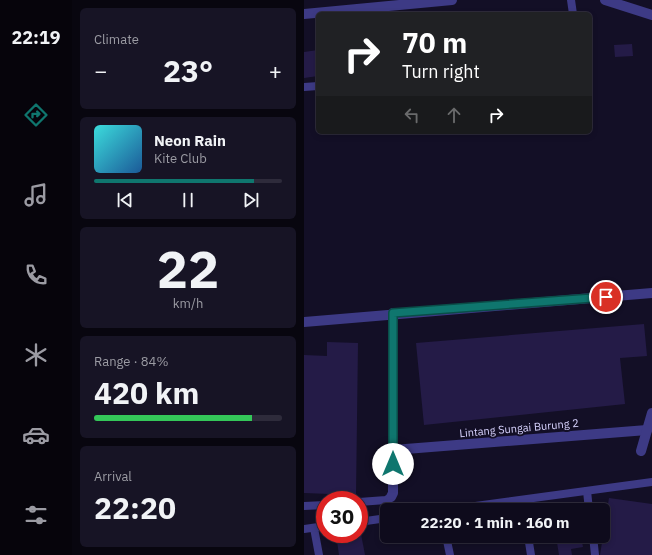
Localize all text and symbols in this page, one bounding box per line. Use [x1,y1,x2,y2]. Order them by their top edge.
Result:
text: 70 m [402,24,467,61]
text: 22:19 [11,26,61,49]
icon: right [336,28,388,80]
text: Climate [94,31,139,48]
text: 23° [163,51,213,90]
text: − [94,56,107,85]
text: + [269,56,282,85]
text: Turn right [402,60,480,83]
icon: directions [22,101,50,129]
icon: left [401,104,423,126]
icon: ahead [443,104,465,126]
icon: right [485,104,507,126]
text: Neon Rain [154,131,226,150]
text: Kite Club [154,150,207,167]
icon: music [22,181,50,209]
icon: previous [114,189,136,211]
icon: pause [177,189,199,211]
icon: next [240,189,262,211]
text: 22 [157,235,219,302]
icon: phone [22,261,50,289]
pin [589,280,623,314]
icon: arrive [595,286,617,308]
text: km/h [173,295,203,312]
icon: climate [22,341,50,369]
text: Range · 84% [94,353,168,370]
text: 420 km [94,373,199,412]
street label: Lintang Sungai Burung 2 [459,416,579,440]
icon: car [22,421,50,449]
position arrow [372,443,414,485]
text: Arrival [94,468,132,485]
text: 22:20 [94,488,176,527]
speed limit sign: 30 [316,491,368,543]
icon: filters [22,501,50,529]
text: 22:20 · 1 min · 160 m [421,513,569,532]

